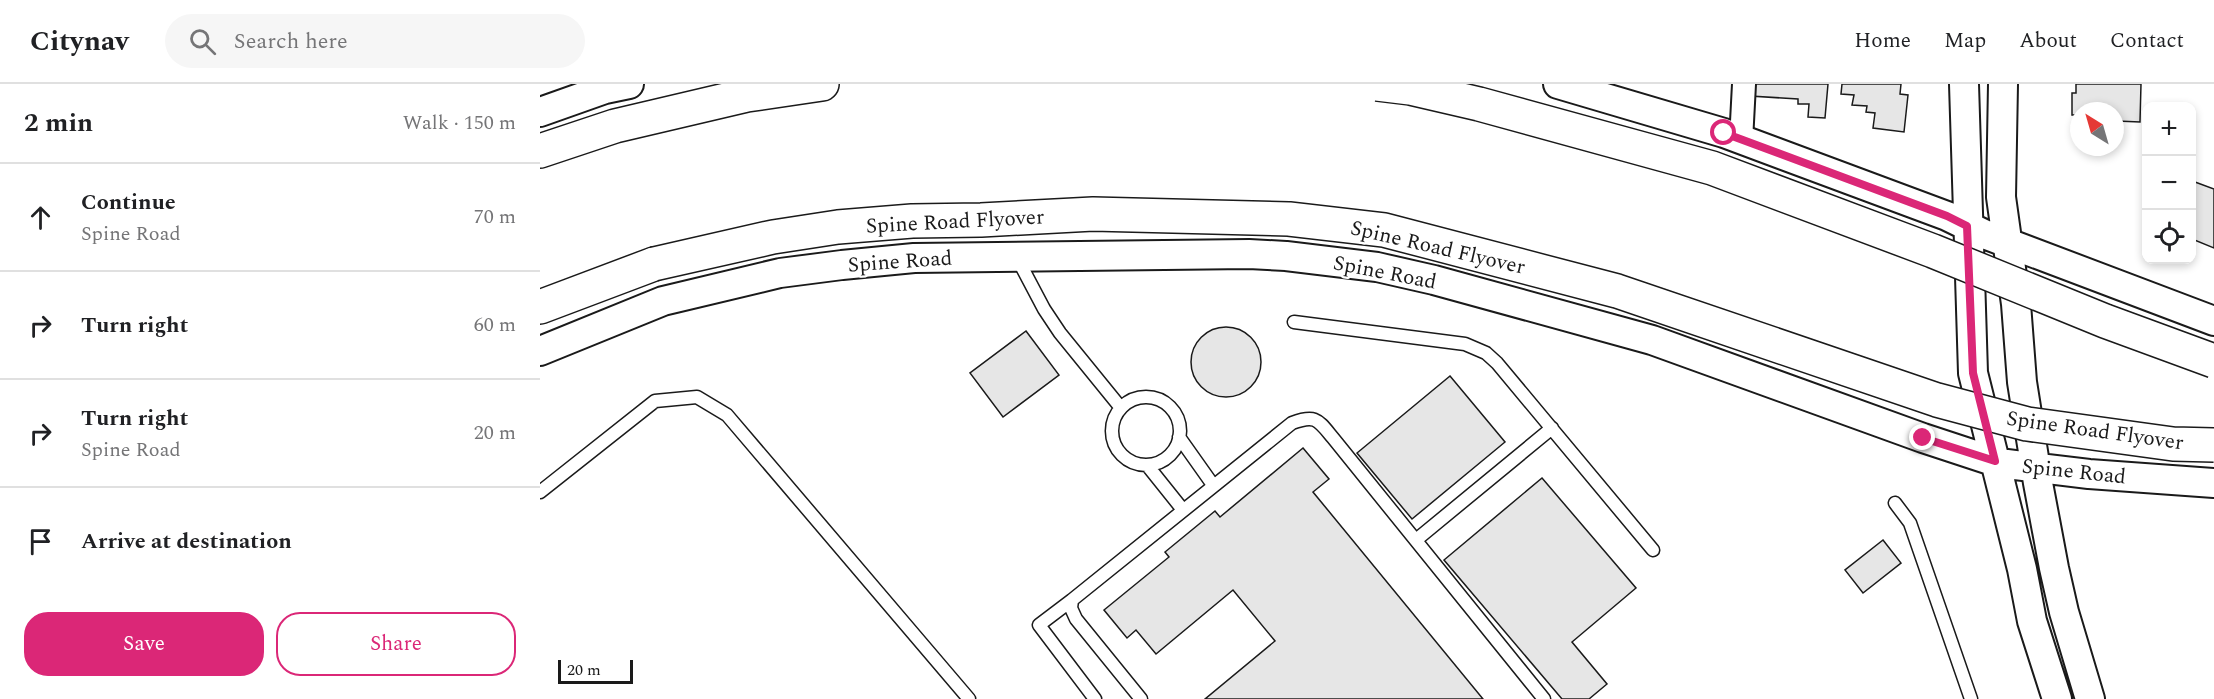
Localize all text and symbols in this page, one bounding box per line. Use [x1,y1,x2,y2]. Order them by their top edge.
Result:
search box [165,14,585,68]
text: Citynav [30,20,129,63]
icon: search [186,25,219,58]
text: Search here [234,25,348,58]
text: Home [1854,25,1911,57]
text: Map [1944,25,1986,57]
text: About [2019,25,2077,57]
text: Contact [2110,25,2184,57]
north arrow [2070,102,2124,156]
map controls [2142,102,2196,264]
button: + [2142,102,2196,156]
text: 2 min [24,103,93,143]
text: Walk · 150 m [403,108,516,138]
route start [1710,119,1736,145]
button: − [2142,156,2196,210]
text: Continue [81,186,176,219]
icon: ahead [24,201,57,234]
street label: Spine Road Flyover [865,201,1045,243]
text: 70 m [474,202,516,232]
button: locate [2142,210,2196,264]
street label: Spine Road Flyover [1348,215,1528,279]
text: Spine Road [81,219,181,249]
street label: Spine Road [847,242,953,282]
street label: Spine Road [1331,250,1439,294]
icon: right [24,309,57,342]
text: Turn right [81,309,188,342]
text: 60 m [474,310,516,340]
text: Turn right [81,402,188,435]
street label: Spine Road Flyover [2004,403,2185,459]
icon: right [24,417,57,450]
text: 20 m [474,418,516,448]
route end [1909,424,1935,450]
text: Spine Road [81,435,181,465]
street label: Spine Road [2020,451,2128,493]
icon: arrive [24,525,57,558]
text: Arrive at destination [81,525,292,558]
button: Save [24,612,264,676]
button: Share [276,612,516,676]
scale bar [558,657,633,684]
text: 20 m [567,658,601,682]

